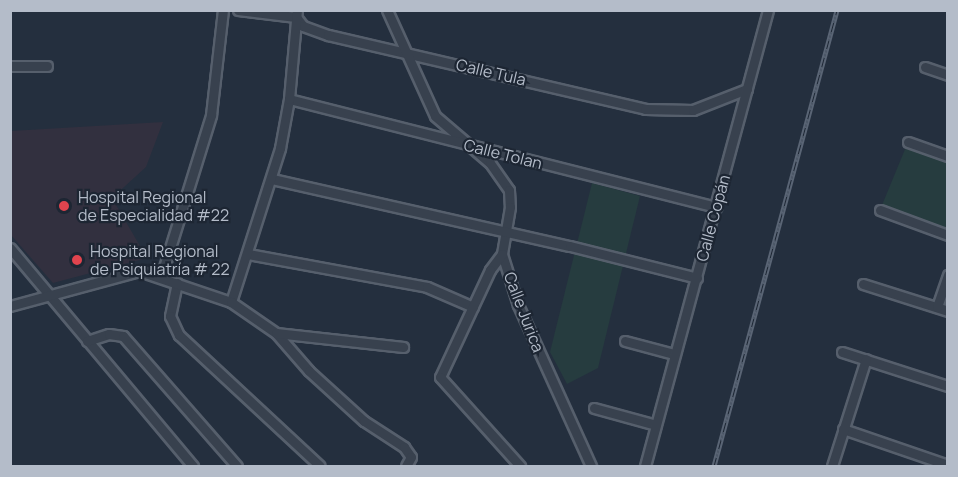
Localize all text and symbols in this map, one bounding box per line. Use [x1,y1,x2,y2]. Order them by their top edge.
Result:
street label: Calle Tula [454,55,528,89]
street label: Calle Tolan [462,135,544,173]
street label: Calle Copán [692,172,734,264]
place label: Hospital Regional de Especialidad #22 [78,187,229,225]
marker: Hospital Regional de Especialidad #22 [55,197,73,215]
place label: Hospital Regional de Psiquiatría # 22 [90,241,230,279]
marker: Hospital Regional de Psiquiatría # 22 [68,251,86,269]
street label: Calle Jurica [500,269,548,355]

